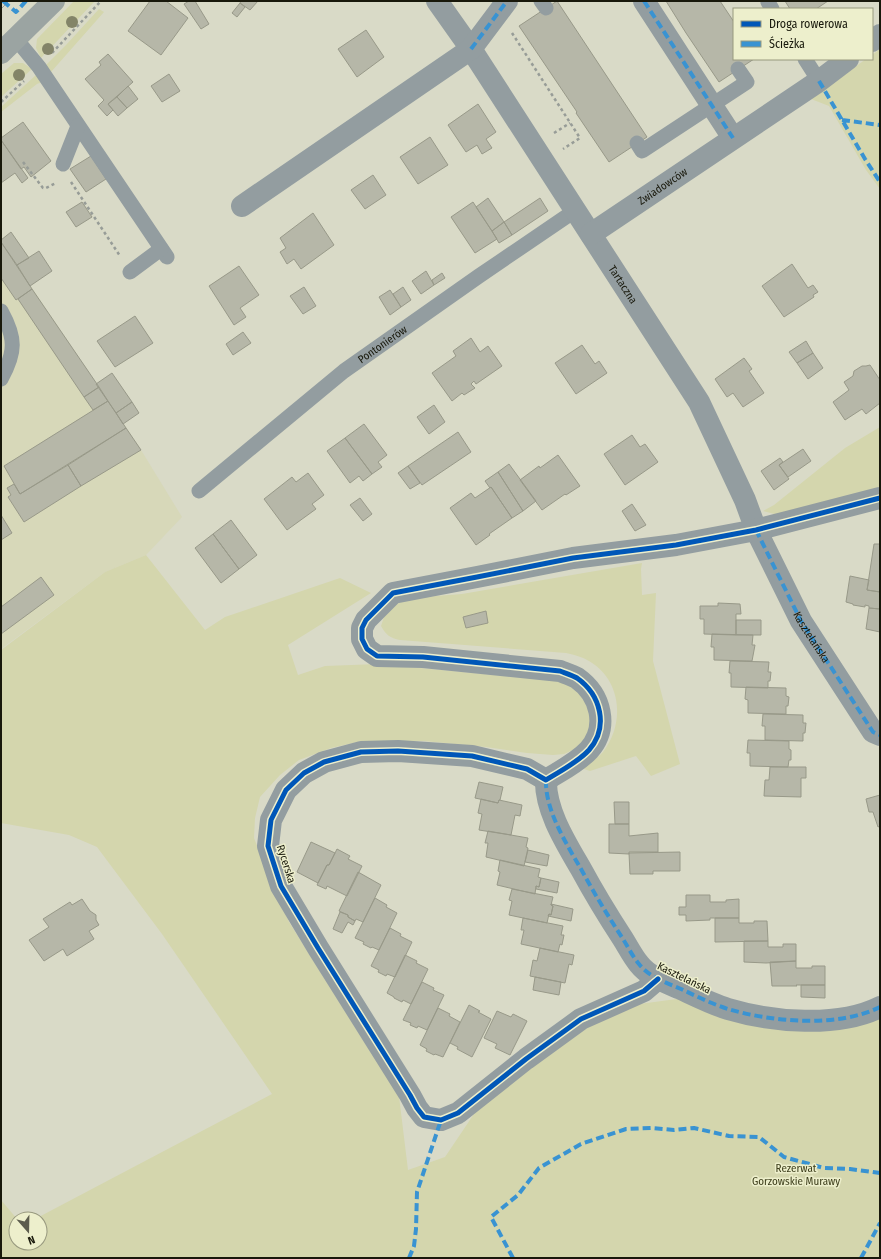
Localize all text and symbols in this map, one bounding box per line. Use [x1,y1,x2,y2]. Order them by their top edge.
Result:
legend [733,8,873,60]
text: Droga rowerowa [769,17,848,31]
text: Ścieżka [769,36,805,51]
street label: Zwiadowców [635,165,690,207]
street label: Tartaczna [606,263,640,306]
street label: Pontonierów [355,322,409,366]
street label: Kasztelańska [791,609,833,665]
street label: Rycerska [274,843,298,885]
street label: Kasztelańska [655,959,713,997]
park label: Rezerwat Gorzowskie Murawy [752,1162,840,1188]
north arrow [8,1211,48,1251]
text: N [26,1233,37,1247]

